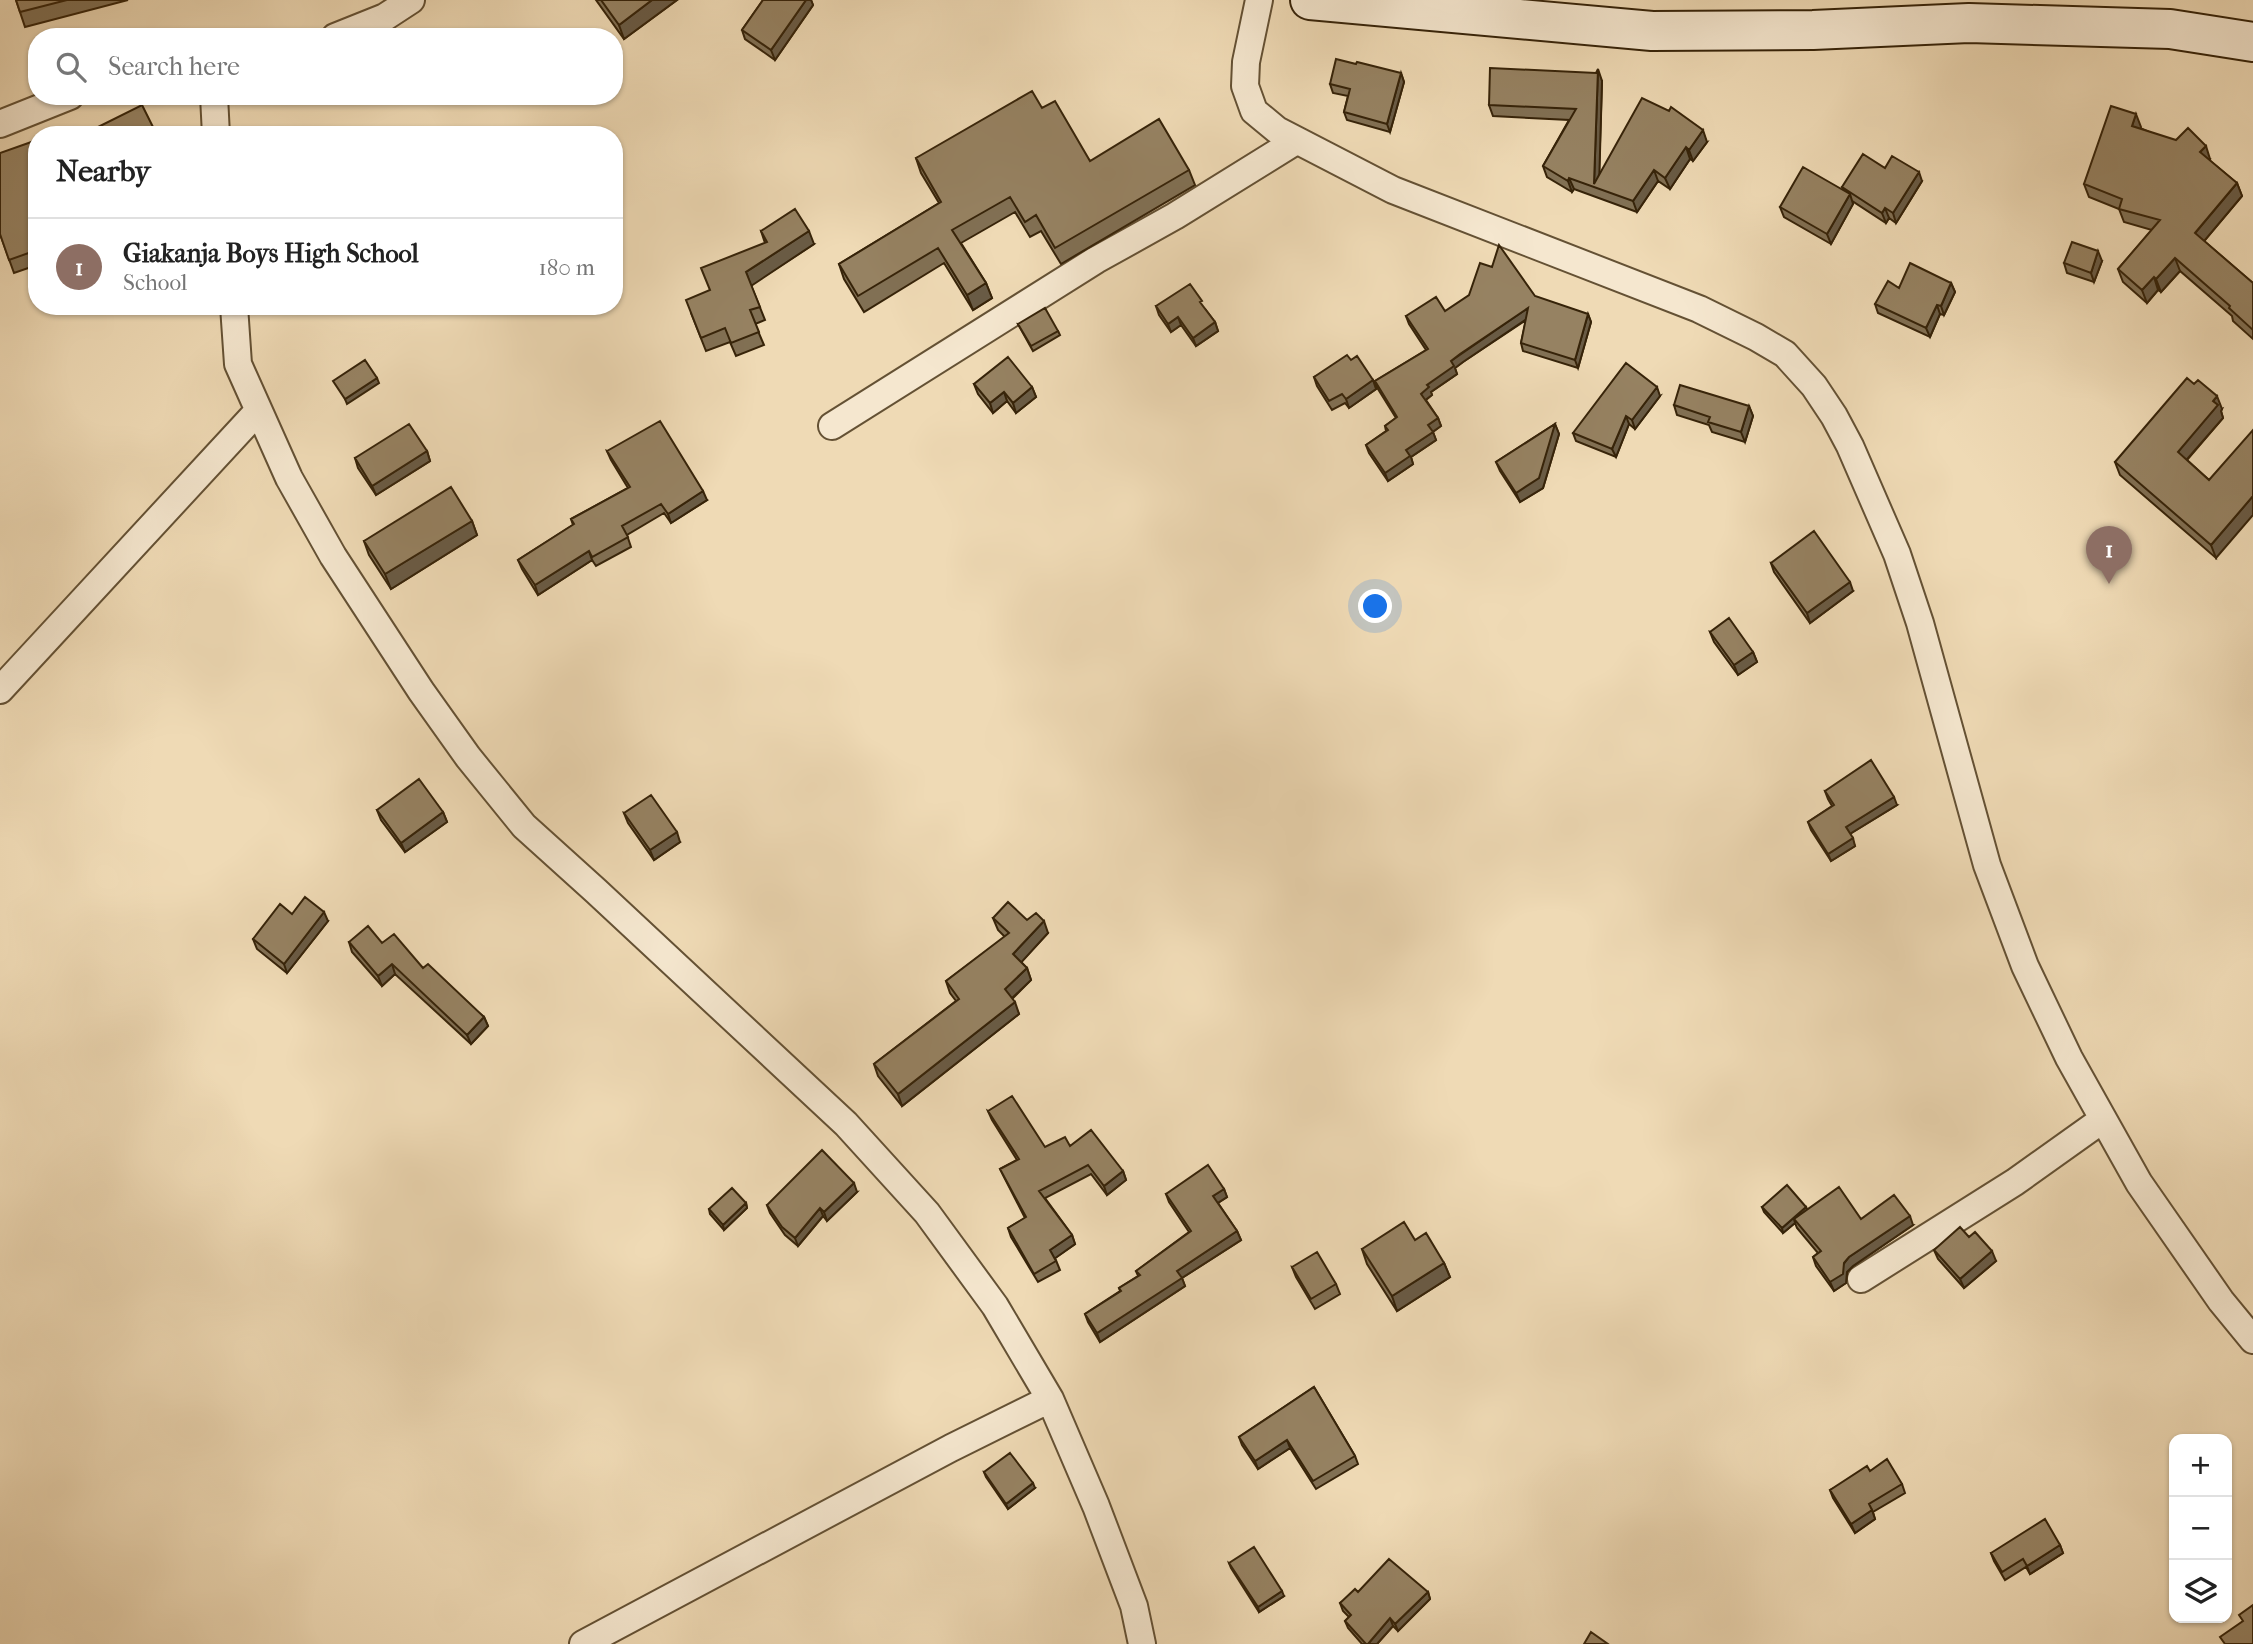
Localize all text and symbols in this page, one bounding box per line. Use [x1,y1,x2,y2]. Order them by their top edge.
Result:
search box [28,28,623,105]
icon: search [52,48,90,86]
text: Search here [108,51,240,82]
text: Nearby [56,154,151,189]
text: Giakanja Boys High School [123,238,419,269]
text: 1 [75,254,83,281]
text: 180 m [538,254,595,281]
text: School [123,269,187,296]
pin: 1 [2086,526,2132,584]
your location [1358,589,1392,623]
map controls [2169,1434,2232,1623]
button: + [2169,1434,2232,1497]
button: − [2169,1497,2232,1560]
button: layers [2169,1560,2232,1623]

